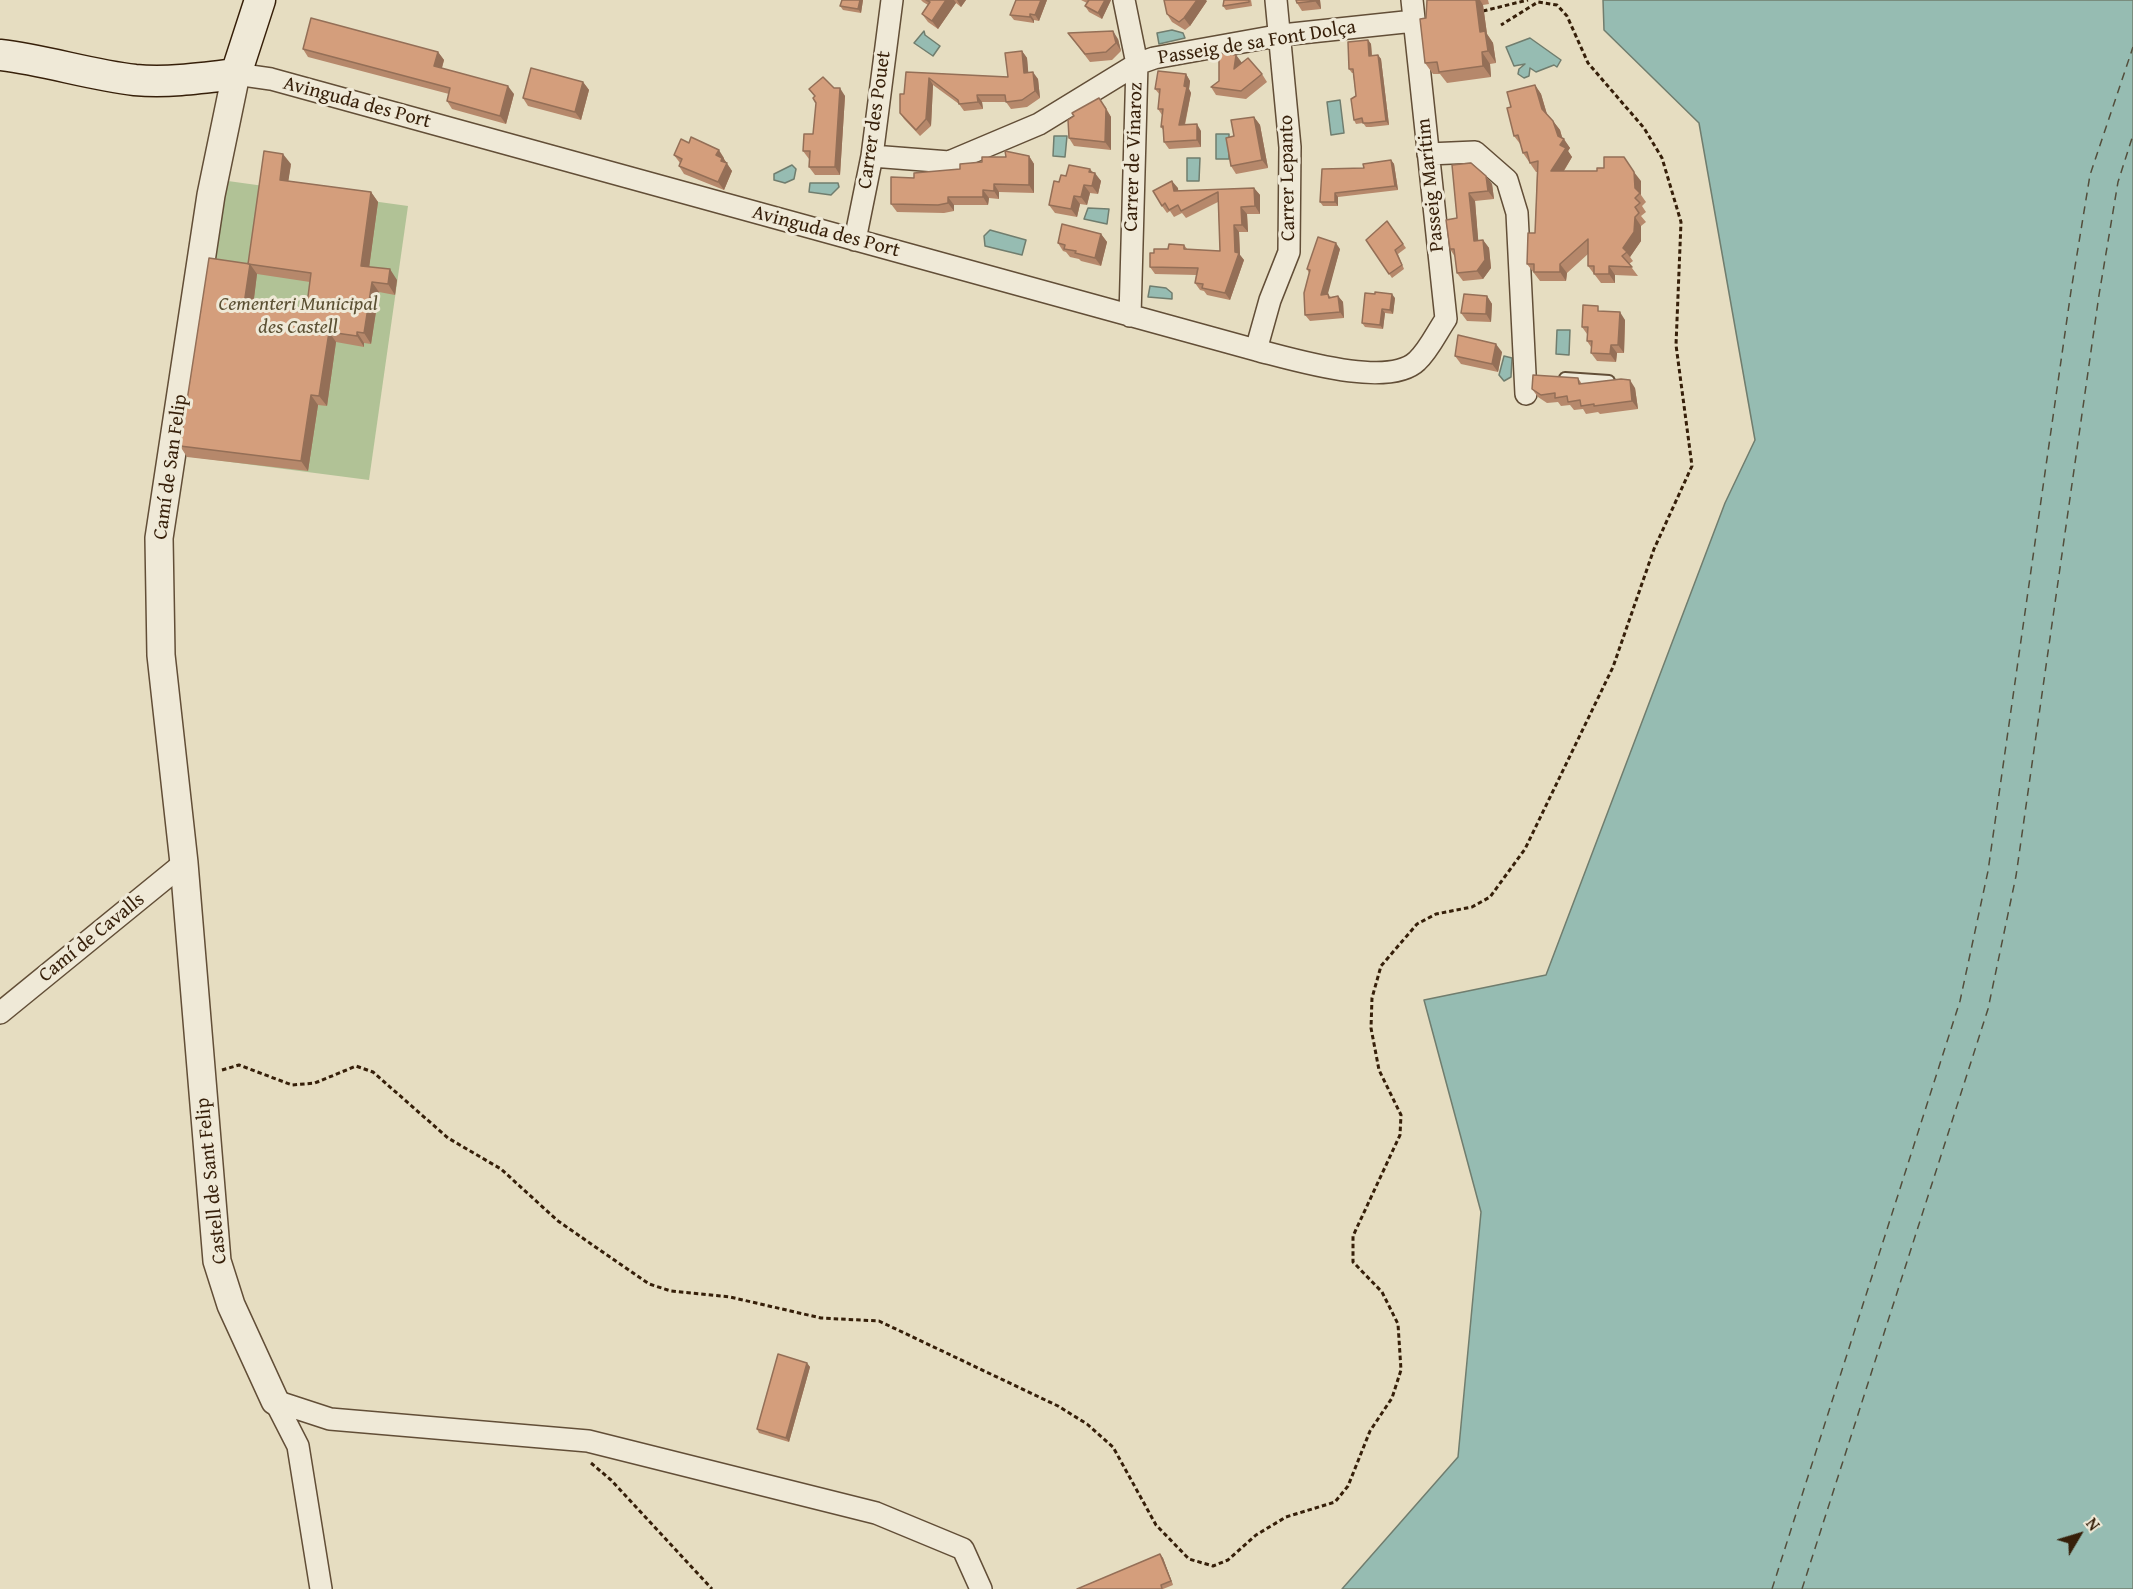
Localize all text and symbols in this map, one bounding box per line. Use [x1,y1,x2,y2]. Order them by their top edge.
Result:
street label: Passeig de sa Font Dolça [1156,16,1358,70]
street label: Carrer des Pouet [853,49,897,191]
street label: Avinguda des Port [281,72,433,134]
street label: Carrer de Vinaroz [1119,82,1149,232]
street label: Carrer Lepanto [1275,115,1301,241]
street label: Passeig Marítim [1412,117,1450,253]
street label: Avinguda des Port [750,201,902,263]
park label: Cementeri Municipal des Castell [218,293,378,340]
street label: Camí de San Felip [149,393,193,541]
street label: Camí de Cavalls [34,888,150,988]
street label: Castell de Sant Felip [191,1097,233,1265]
north arrow [2049,1505,2109,1565]
text: N [2080,1512,2106,1536]

